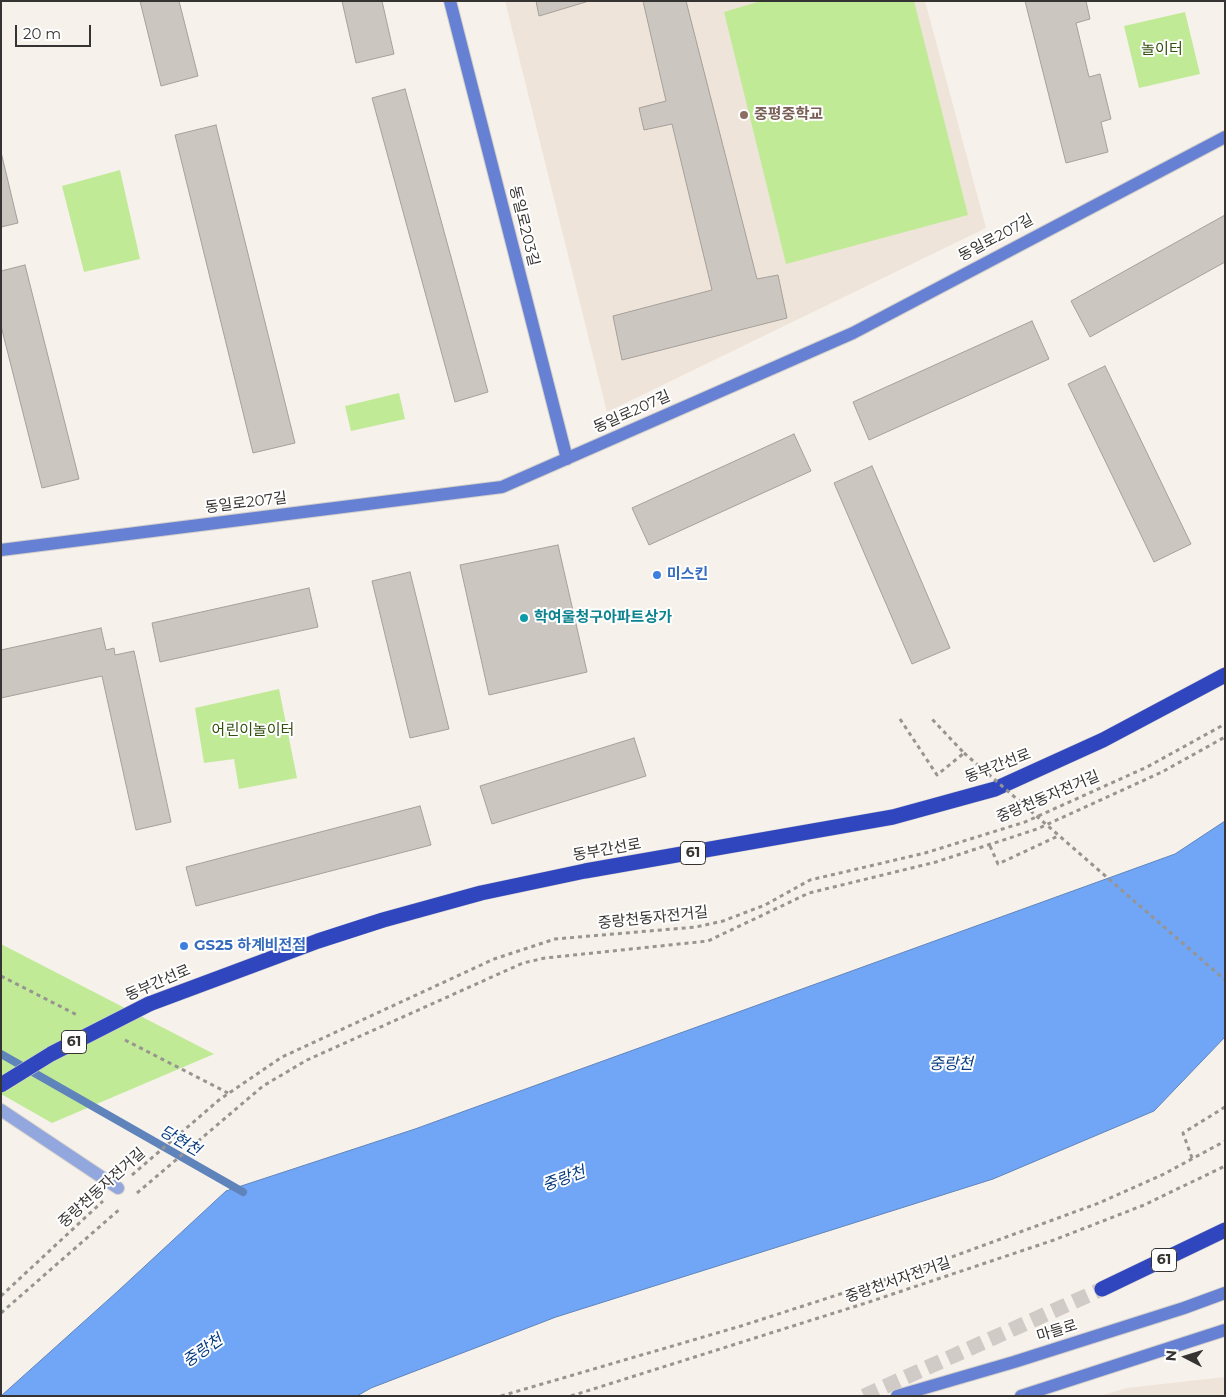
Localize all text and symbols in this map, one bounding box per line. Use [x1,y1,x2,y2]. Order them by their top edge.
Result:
scale bar [18,15,94,47]
text: 20 m [23,24,61,43]
park label: 놀이터 [1141,41,1183,59]
place label: 중평중학교 [754,106,823,124]
marker: 중평중학교 [738,109,750,121]
street label: 동일로203길 [505,184,543,268]
street label: 동일로207길 [955,211,1037,265]
street label: 동일로207길 [591,387,673,437]
street label: 동일로207길 [204,489,288,517]
place label: 미스킨 [667,566,708,584]
marker: 미스킨 [651,569,663,581]
place label: 학여울청구아파트상가 [534,609,672,627]
marker: 학여울청구아파트상가 [518,612,530,624]
park label: 어린이놀이터 [212,722,294,740]
street label: 동부간선로 [963,745,1033,787]
street label: 중랑천동자전거길 [994,767,1102,827]
street label: 동부간선로 [571,835,643,865]
road number: 61 [680,841,706,864]
street label: 중랑천동자전거길 [597,903,709,933]
place label: GS25 하계비전점 [194,937,306,955]
marker: GS25 하계비전점 [178,940,190,952]
street label: 동부간선로 [123,961,193,1005]
road number: 61 [62,1030,86,1054]
water label: 중랑천 [929,1054,973,1074]
water label: 당현천 [156,1122,204,1160]
street label: 중랑천동자전거길 [55,1144,149,1232]
water label: 중랑천 [540,1162,588,1196]
road number: 61 [1152,1248,1176,1272]
street label: 중랑천서자전거길 [843,1254,953,1306]
street label: 마들로 [1035,1316,1079,1346]
water label: 중랑천 [179,1330,227,1372]
north arrow [1161,1332,1211,1382]
text: N [1162,1349,1181,1362]

